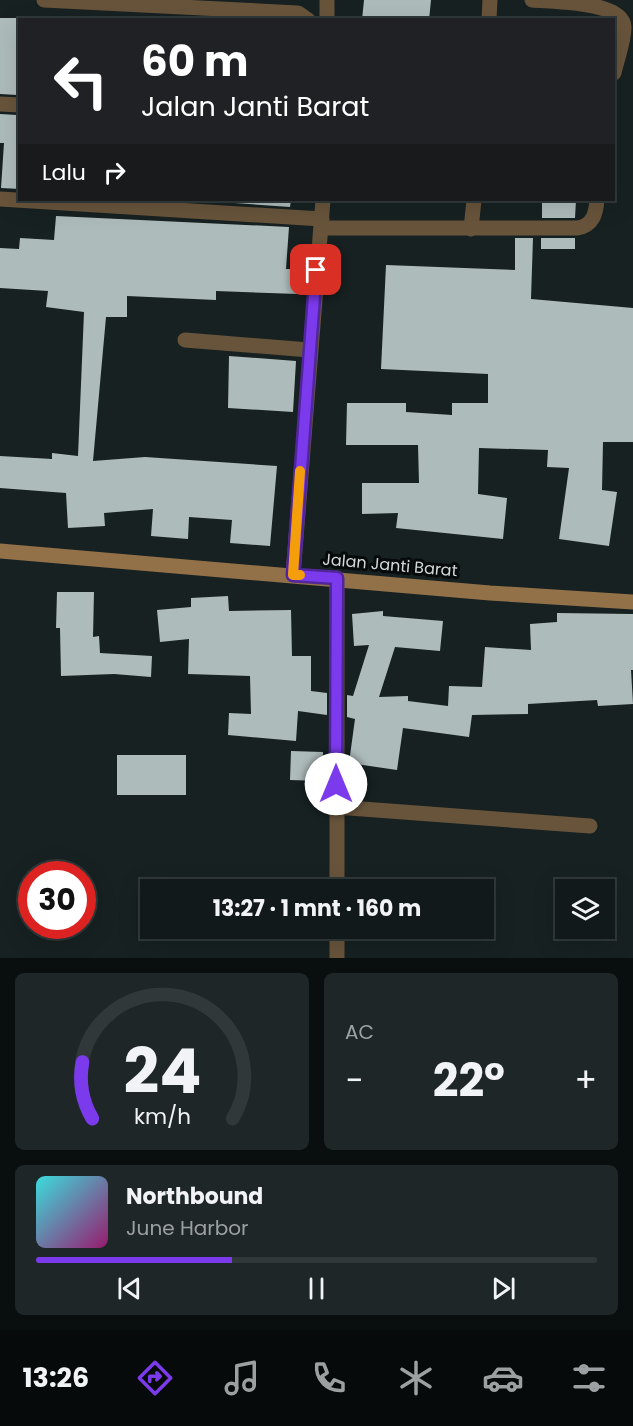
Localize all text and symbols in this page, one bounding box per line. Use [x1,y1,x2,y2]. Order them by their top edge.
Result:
text: 60 m [141,32,249,91]
icon: left [42,42,120,120]
text: Jalan Janti Barat [141,88,369,125]
icon: right [98,156,131,189]
text: Lalu [42,157,86,188]
pin [290,244,341,295]
icon: arrive [299,253,332,286]
street label: Jalan Janti Barat [322,548,459,582]
position arrow [304,752,368,816]
speed limit sign: 30 [18,861,96,939]
map controls [555,879,615,939]
button: layers [555,879,615,939]
text: 13:27 · 1 mnt · 160 m [213,893,421,924]
text: AC [345,1018,374,1046]
text: 24 [123,1027,201,1115]
text: 22° [433,1049,505,1112]
text: − [345,1057,363,1104]
text: + [574,1057,597,1104]
text: km/h [133,1101,191,1132]
text: Northbound [126,1181,263,1212]
text: June Harbor [126,1214,249,1242]
icon: previous [113,1272,146,1305]
icon: pause [300,1272,333,1305]
icon: next [487,1272,520,1305]
icon: directions [134,1357,176,1399]
icon: music [221,1357,263,1399]
icon: phone [308,1357,350,1399]
icon: climate [395,1357,437,1399]
icon: car [482,1357,524,1399]
icon: filters [568,1357,610,1399]
text: 13:26 [22,1359,89,1396]

